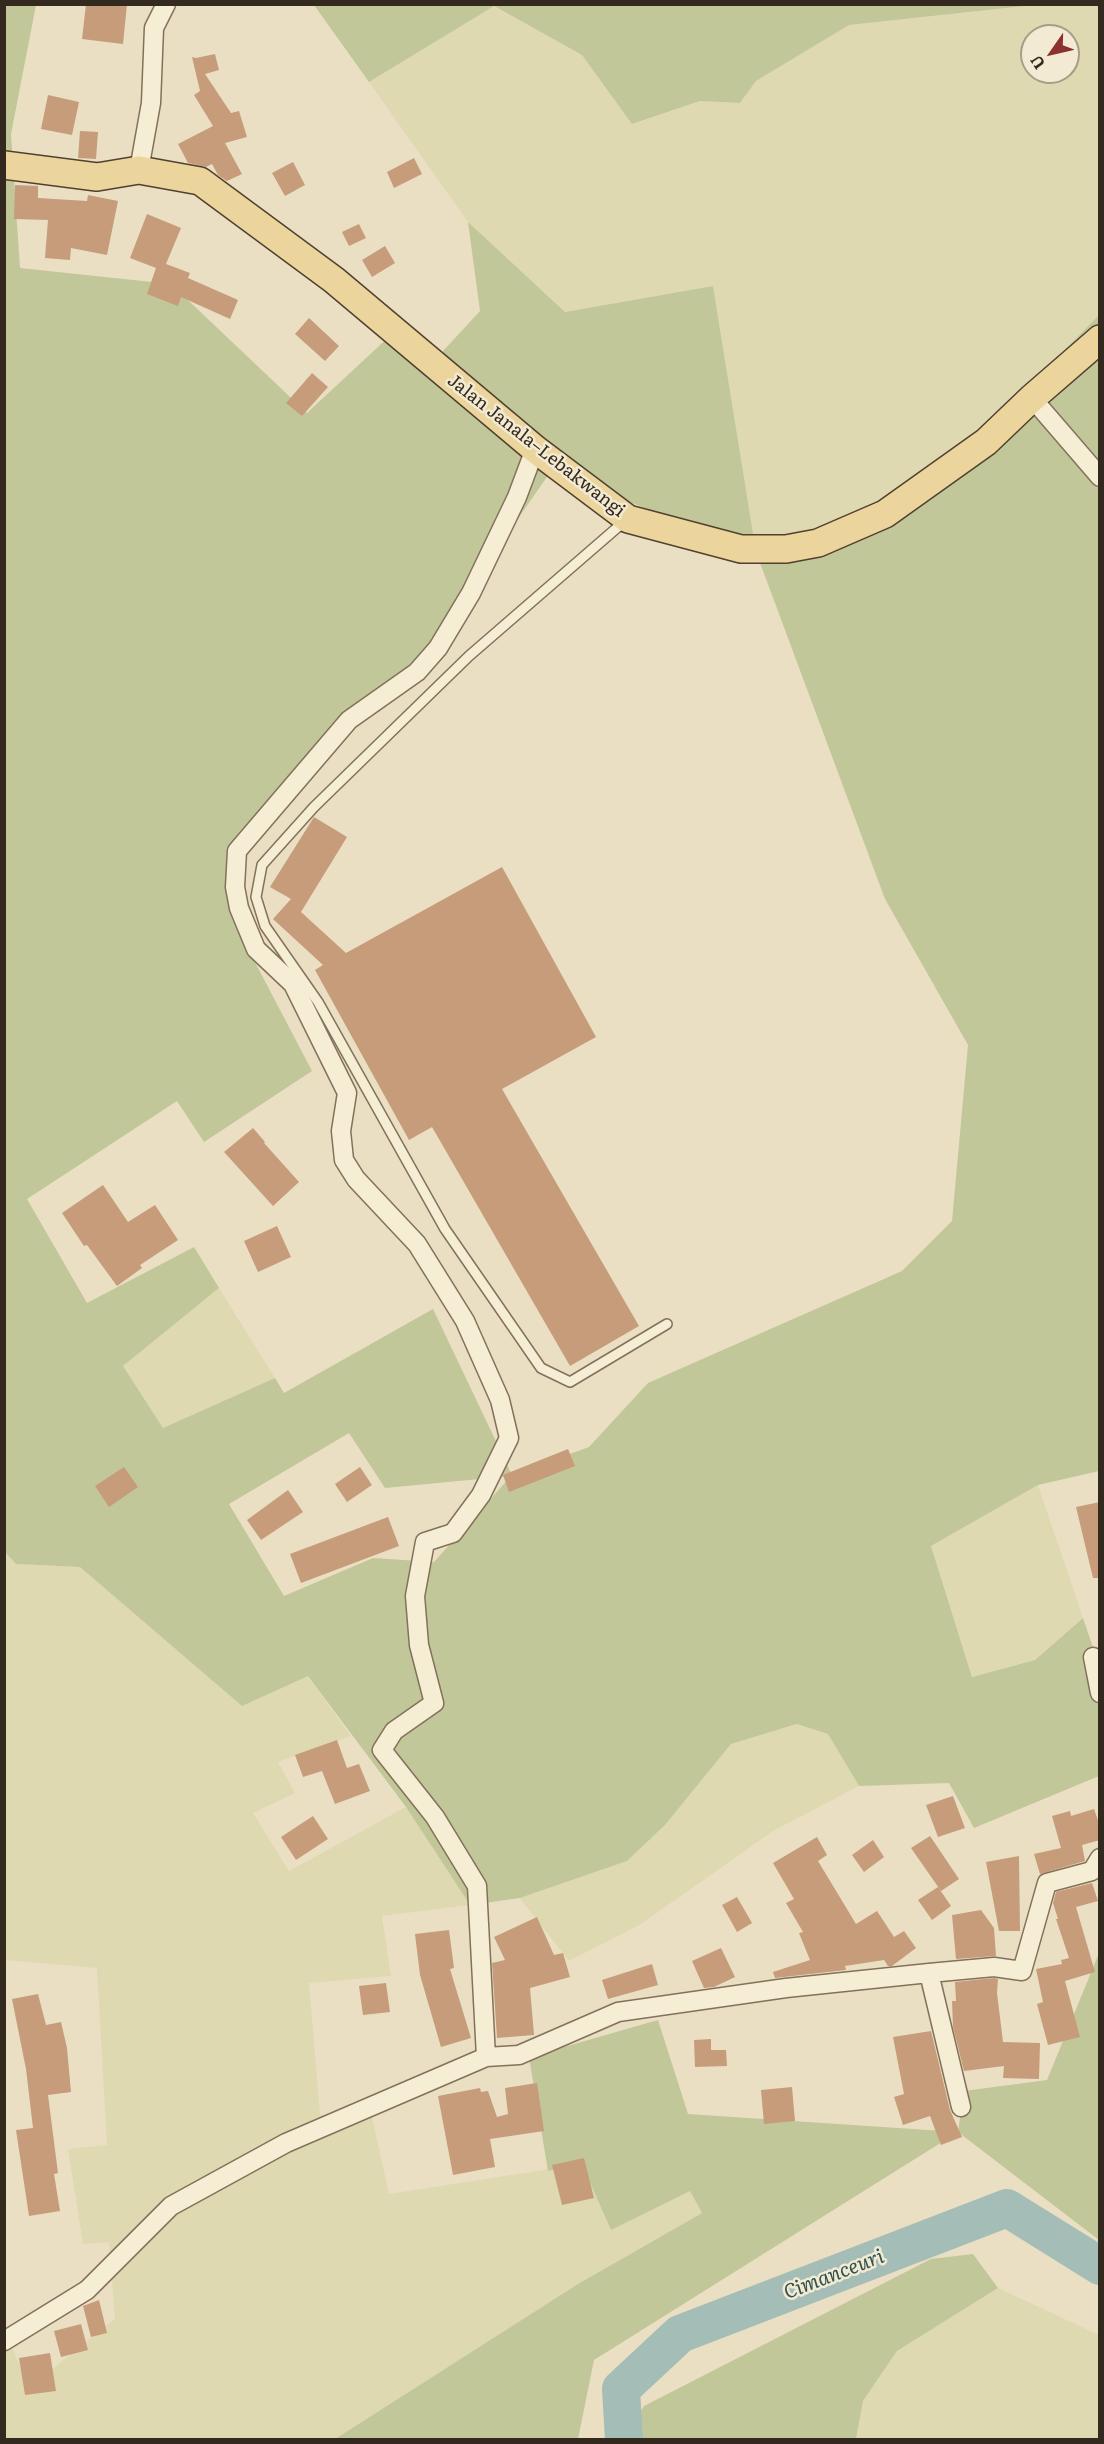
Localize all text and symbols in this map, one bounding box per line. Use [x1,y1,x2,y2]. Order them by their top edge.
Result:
north arrow [1020,24,1080,84]
text: U [1023,51,1050,75]
street label: Jalan Janala–Lebakwangi [443,370,629,522]
water label: Cimanceuri [781,2245,887,2305]

